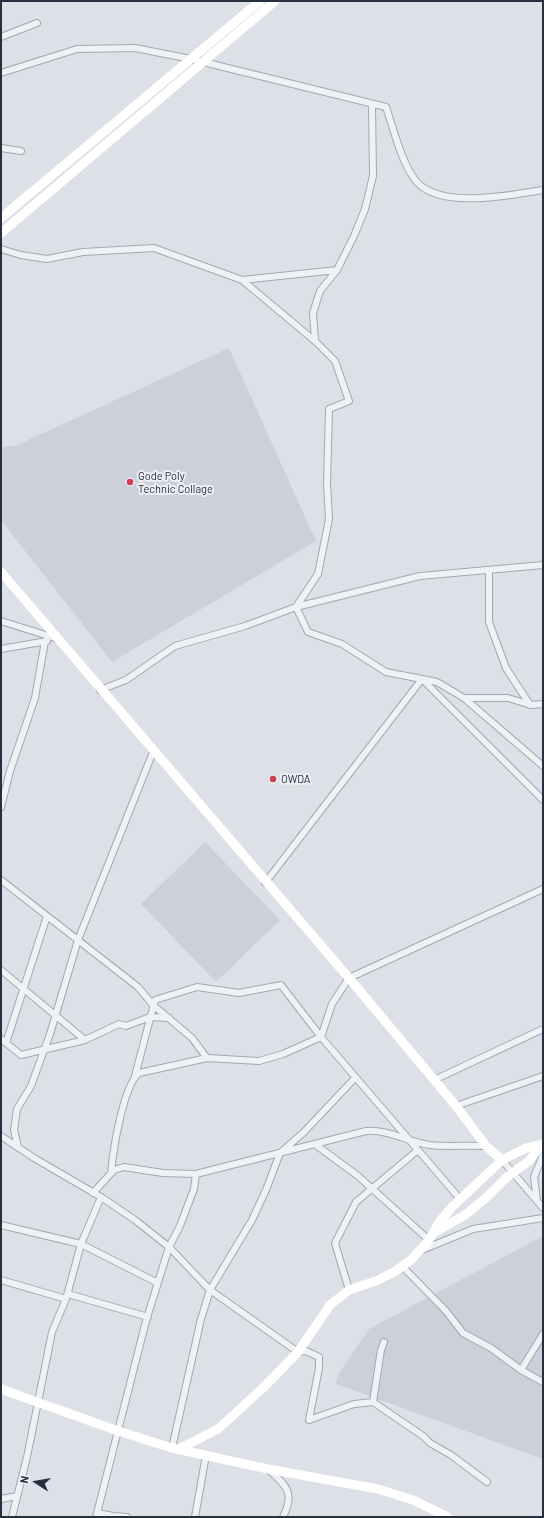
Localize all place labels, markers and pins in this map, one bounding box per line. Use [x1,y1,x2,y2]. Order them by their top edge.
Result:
place label: Gode Poly Technic Collage [138,469,213,495]
marker: Gode Poly Technic Collage [125,477,135,487]
place label: OWDA [281,772,310,786]
marker: OWDA [268,774,278,784]

